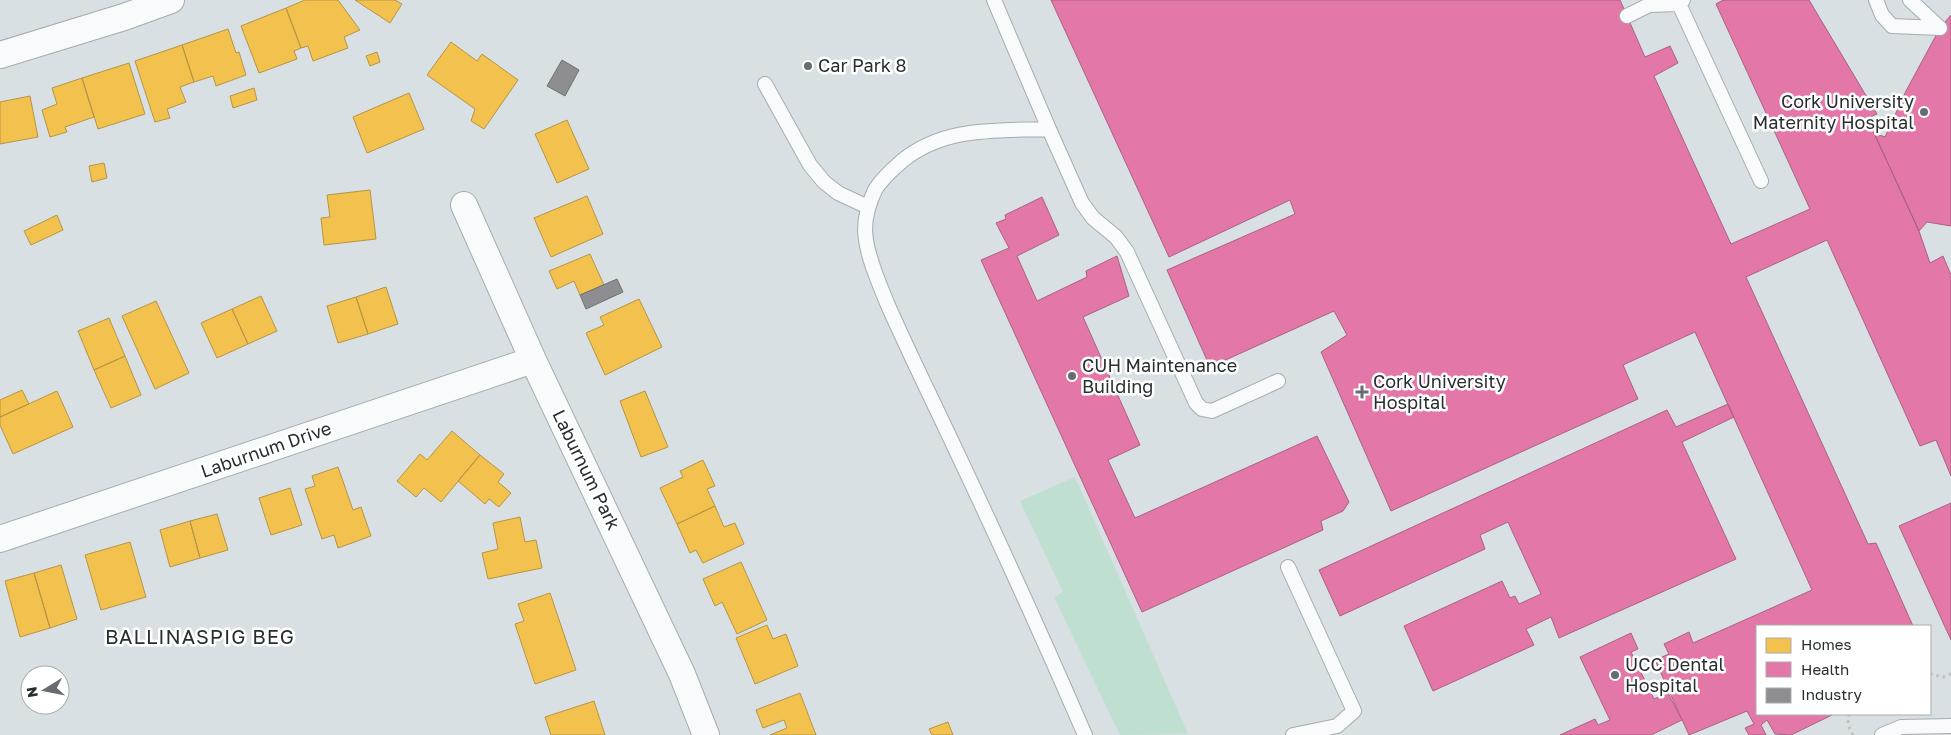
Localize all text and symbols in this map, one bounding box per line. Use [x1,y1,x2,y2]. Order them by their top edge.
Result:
place label: Car Park 8 [818,54,906,76]
marker: Car Park 8 [802,60,814,72]
place label: Cork University Maternity Hospital [1753,90,1914,133]
marker: Cork University Maternity Hospital [1918,106,1930,118]
place label: CUH Maintenance Building [1082,354,1237,397]
marker: CUH Maintenance Building [1066,370,1078,382]
place label: Cork University Hospital [1373,370,1506,413]
marker: Cork University Hospital [1355,385,1369,399]
street label: Laburnum Park [548,406,625,533]
street label: Laburnum Drive [198,416,334,482]
district label: BALLINASPIG BEG [105,624,295,648]
legend [1756,625,1931,715]
text: Homes [1801,635,1851,653]
place label: UCC Dental Hospital [1625,653,1724,696]
text: Health [1801,660,1849,678]
north arrow [20,665,70,715]
marker: UCC Dental Hospital [1609,669,1621,681]
text: Industry [1801,685,1862,703]
text: N [22,686,41,699]

